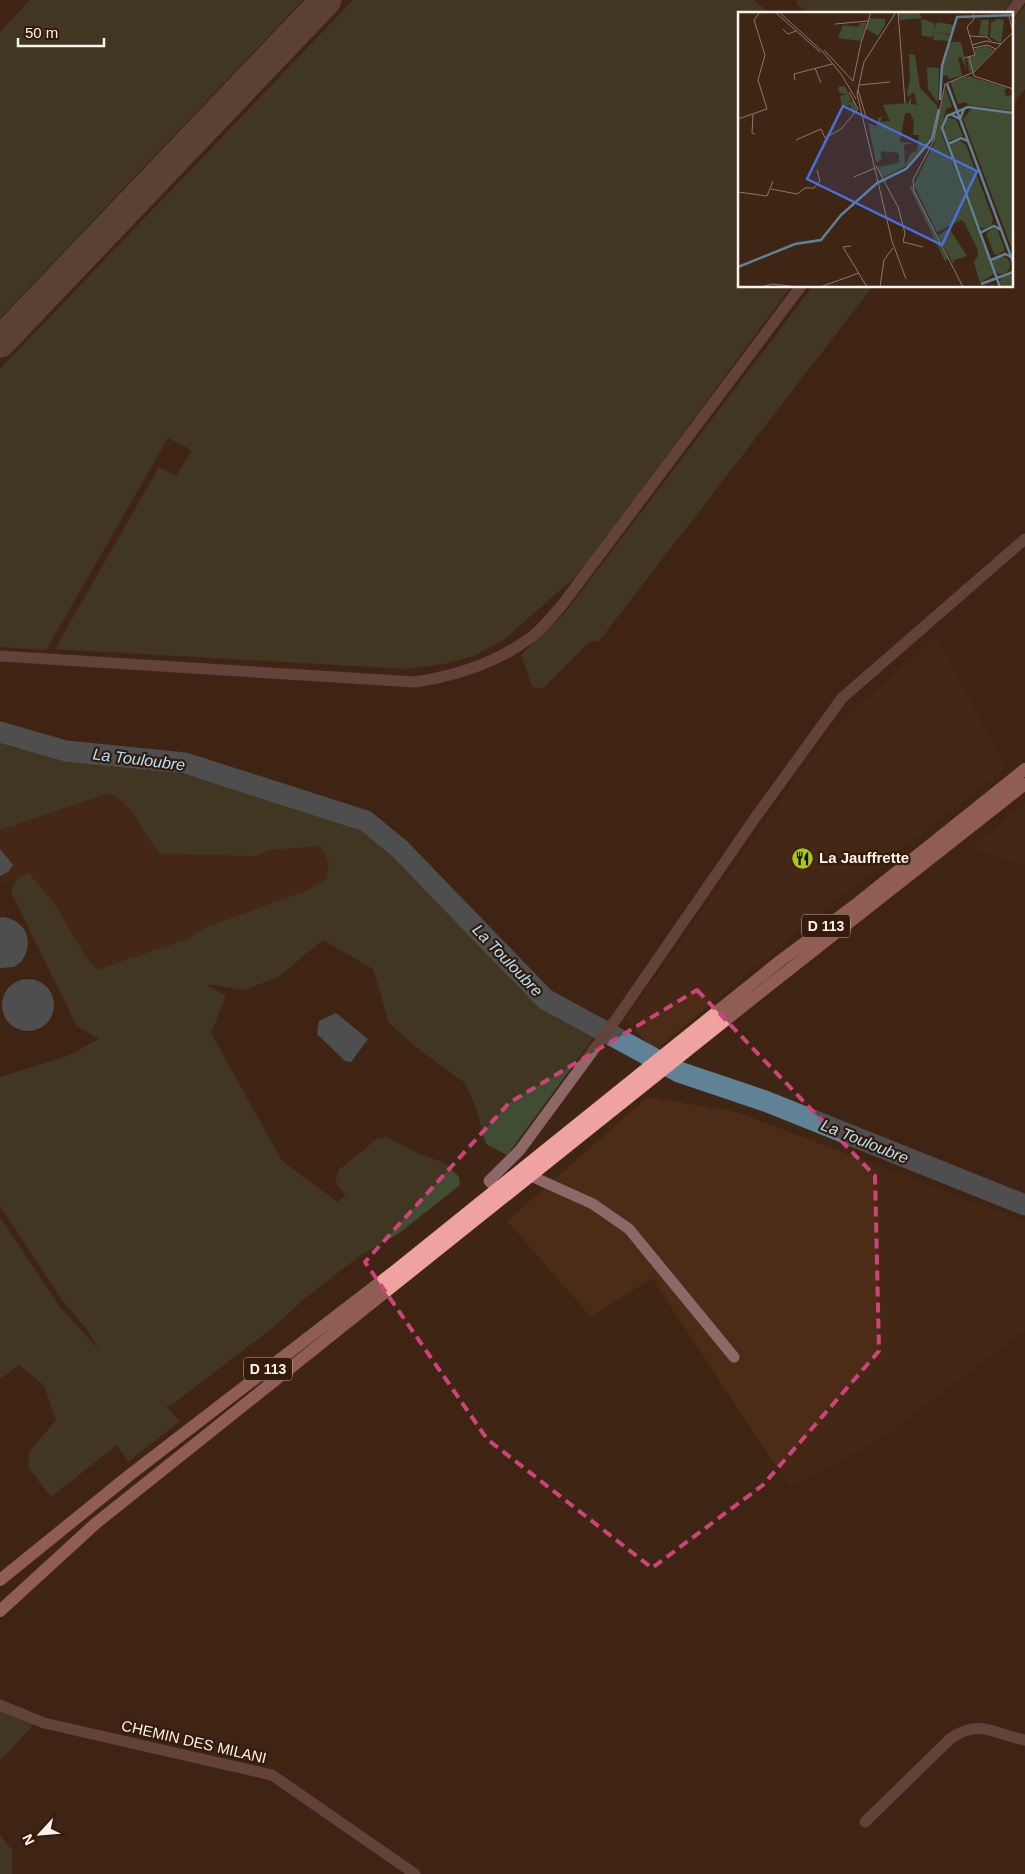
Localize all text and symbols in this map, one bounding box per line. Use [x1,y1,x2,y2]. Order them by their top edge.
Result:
inset map [738,12,1012,288]
scale bar [18,15,104,47]
text: 50 m [25,24,58,41]
water label: La Touloubre [92,745,186,774]
restaurant icon: La Jauffrette [791,846,815,870]
place label: La Jauffrette [819,849,909,866]
road number: D 113 [802,914,850,938]
water label: La Touloubre [469,921,546,1000]
water label: La Touloubre [819,1116,911,1167]
road number: D 113 [244,1358,292,1380]
street label: CHEMIN DES MILANI [120,1717,268,1766]
north arrow [15,1809,65,1859]
text: N [19,1832,38,1848]

